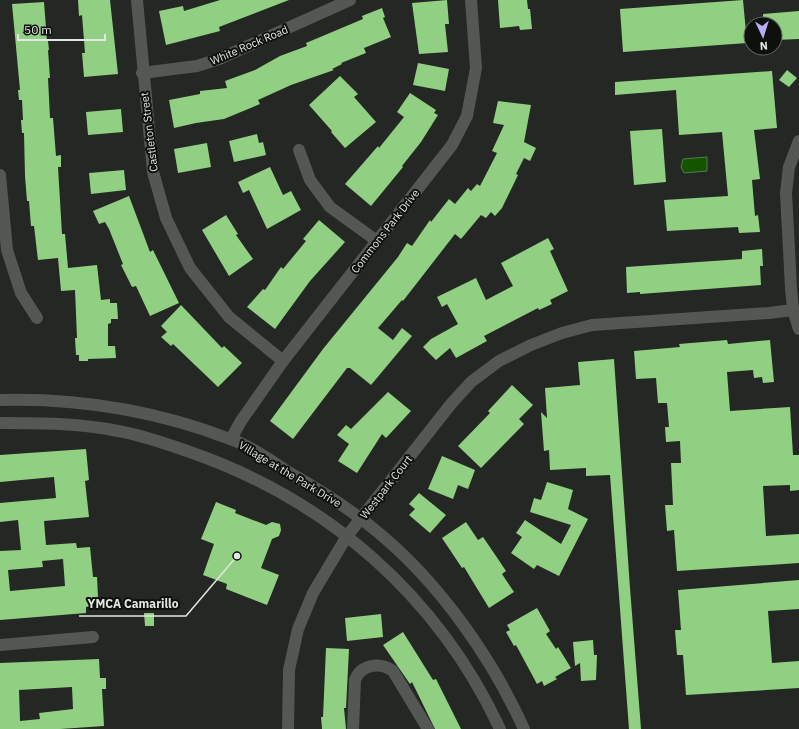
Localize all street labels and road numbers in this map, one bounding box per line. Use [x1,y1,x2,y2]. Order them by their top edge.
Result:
street label: White Rock Road [208,22,290,68]
street label: Castleton Street [137,91,161,172]
street label: Commons Park Drive [348,186,422,276]
street label: Village at the Park Drive [236,438,344,510]
street label: Westpark Court [357,452,415,522]

